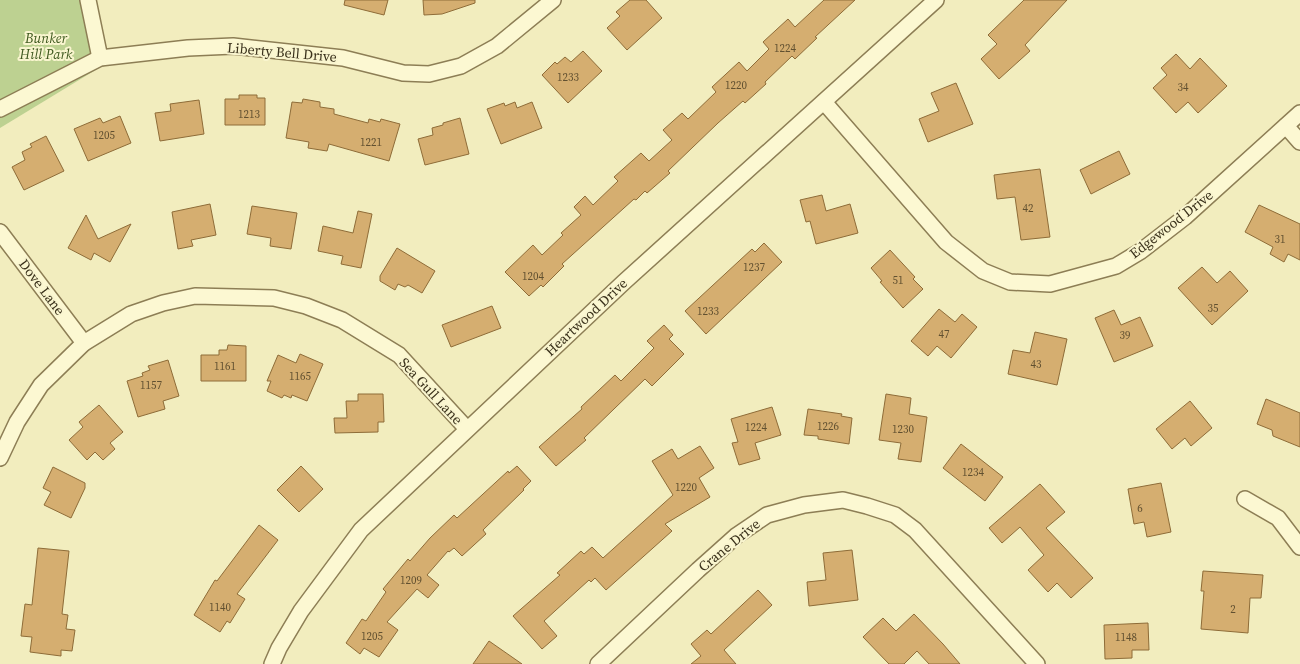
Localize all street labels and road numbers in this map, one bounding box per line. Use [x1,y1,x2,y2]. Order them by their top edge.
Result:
street label: Liberty Bell Drive [226,37,338,67]
street label: Edgewood Drive [1125,185,1217,263]
street label: Dove Lane [14,255,70,319]
street label: Heartwood Drive [540,273,632,361]
street label: Sea Gull Lane [395,353,467,429]
street label: Crane Drive [694,514,764,576]

